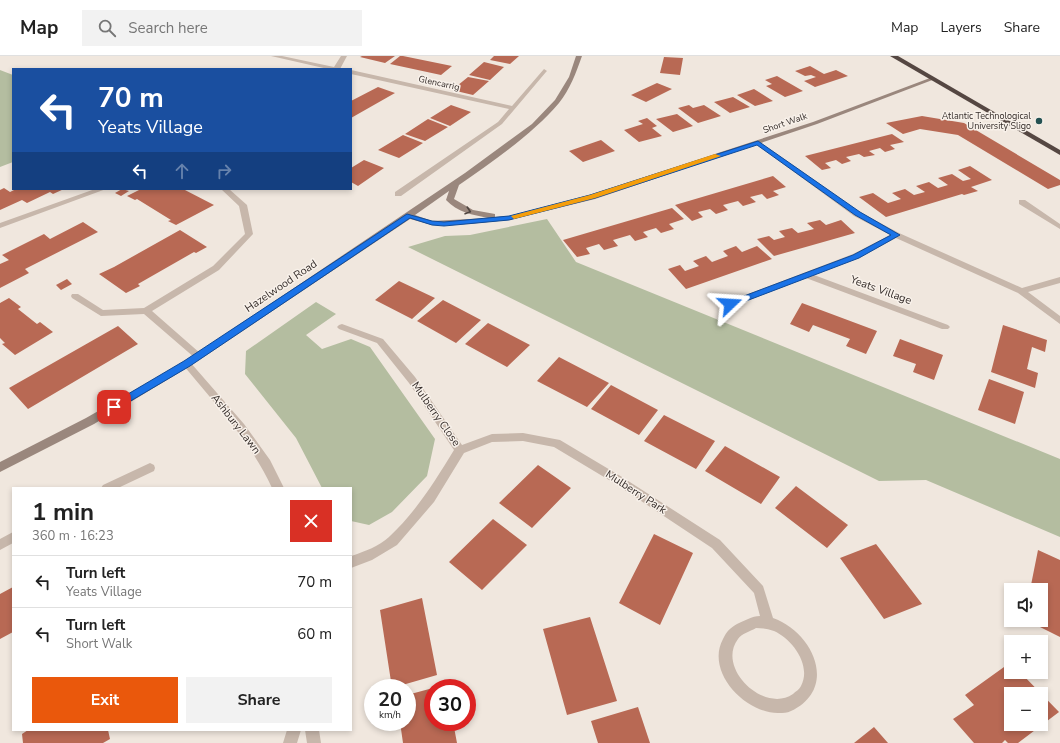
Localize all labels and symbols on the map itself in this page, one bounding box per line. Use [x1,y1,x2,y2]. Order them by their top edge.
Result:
street label: Glencarrig [417,73,461,93]
street label: Short Walk [761,110,809,136]
place label: Atlantic Technological University Sligo [942,110,1031,132]
marker: Atlantic Technological University Sligo [1034,116,1044,126]
one-way arrow [464,206,471,215]
street label: Hazelwood Road [242,256,320,316]
street label: Yeats Village [847,272,914,308]
position arrow [709,283,751,325]
street label: Mulberry Close [408,379,464,449]
pin [97,390,131,424]
street label: Ashbury Lawn [208,391,264,457]
street label: Mulberry Park [603,467,670,518]
speed limit sign: 30 [424,679,476,731]

